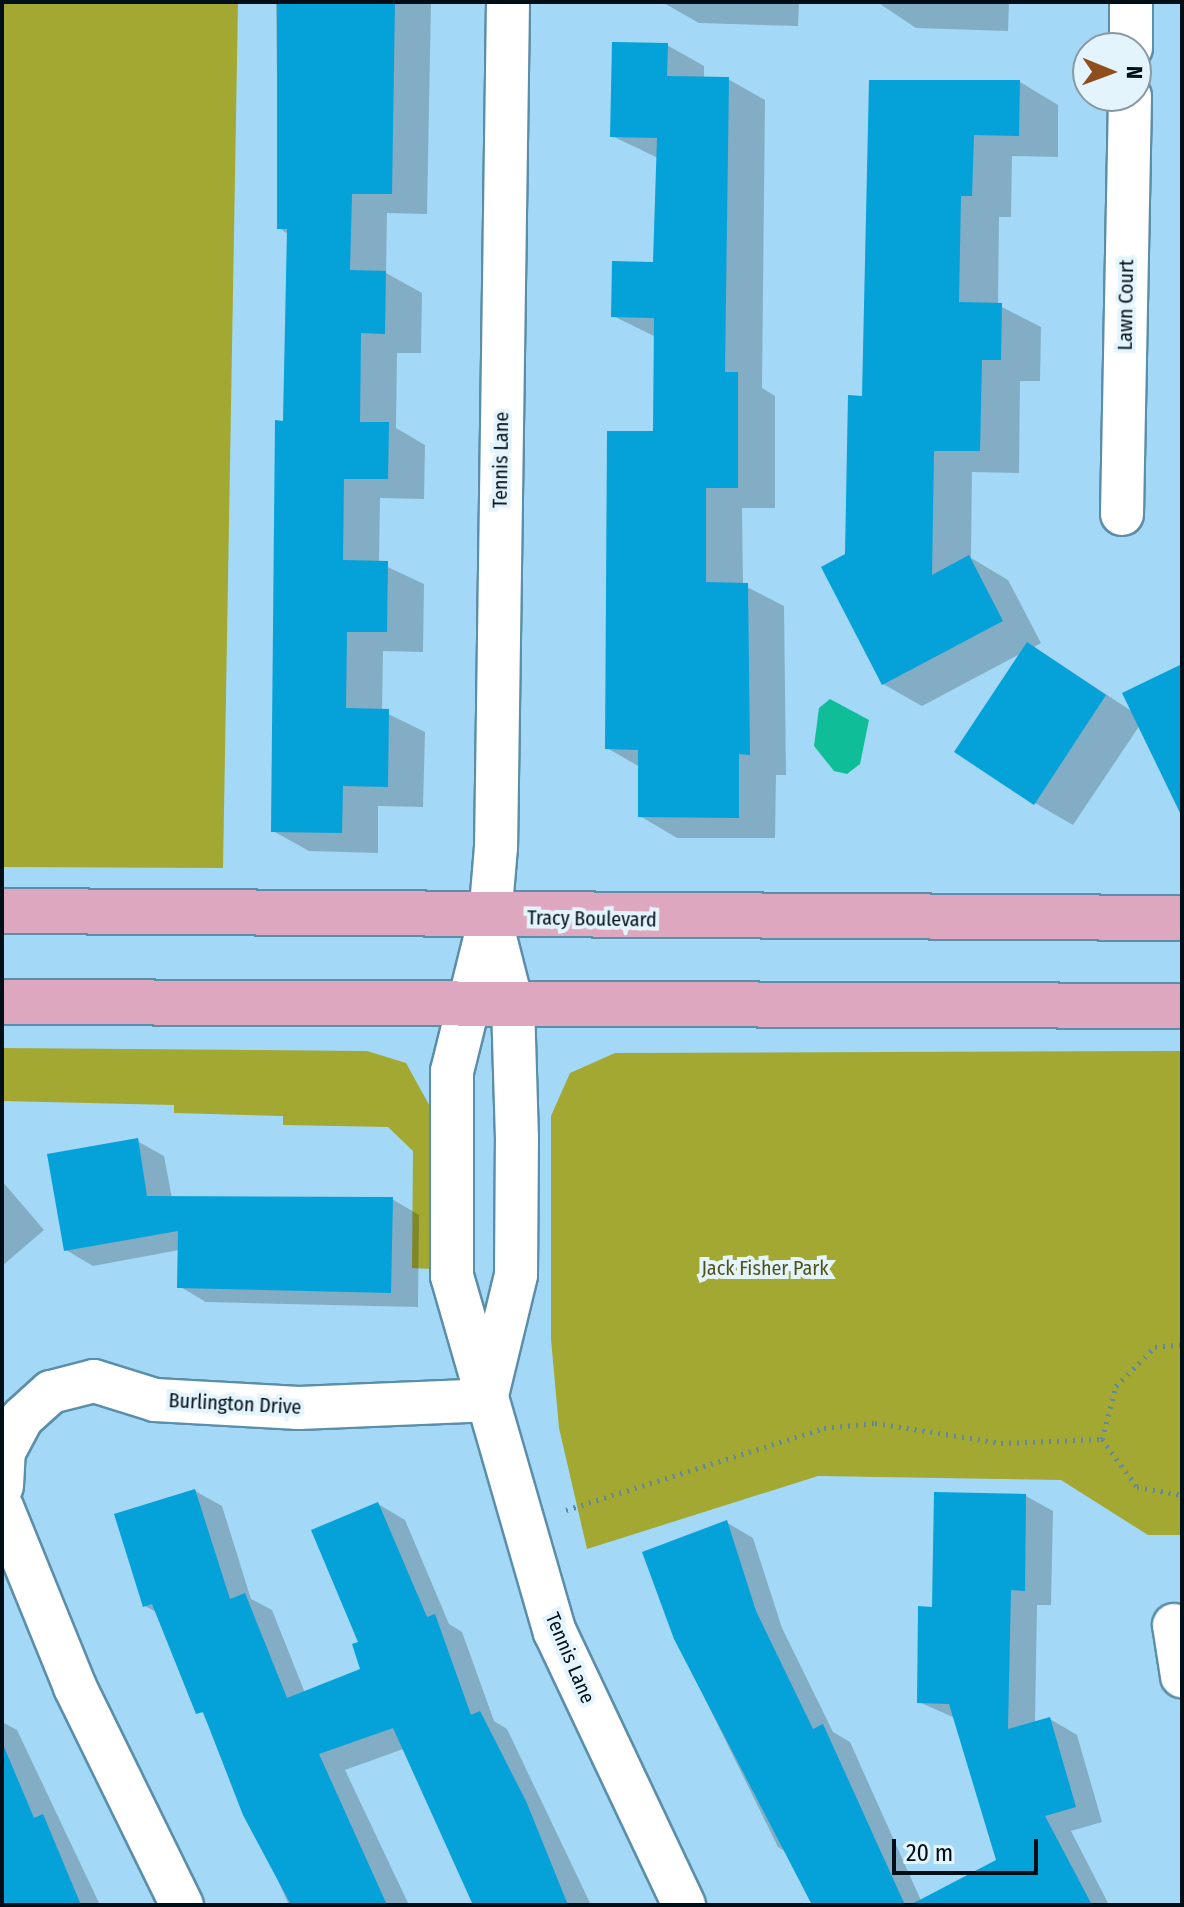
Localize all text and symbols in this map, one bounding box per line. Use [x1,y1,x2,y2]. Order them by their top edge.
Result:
north arrow [1072,32,1152,112]
text: N [1121,66,1148,79]
street label: Lawn Court [1113,259,1139,351]
street label: Tennis Lane [488,412,514,508]
street label: Tracy Boulevard [527,906,657,932]
park label: Jack Fisher Park [701,1256,829,1280]
street label: Burlington Drive [168,1389,302,1419]
street label: Tennis Lane [540,1609,600,1707]
scale bar [896,1823,1042,1873]
text: 20 m [906,1839,953,1867]

